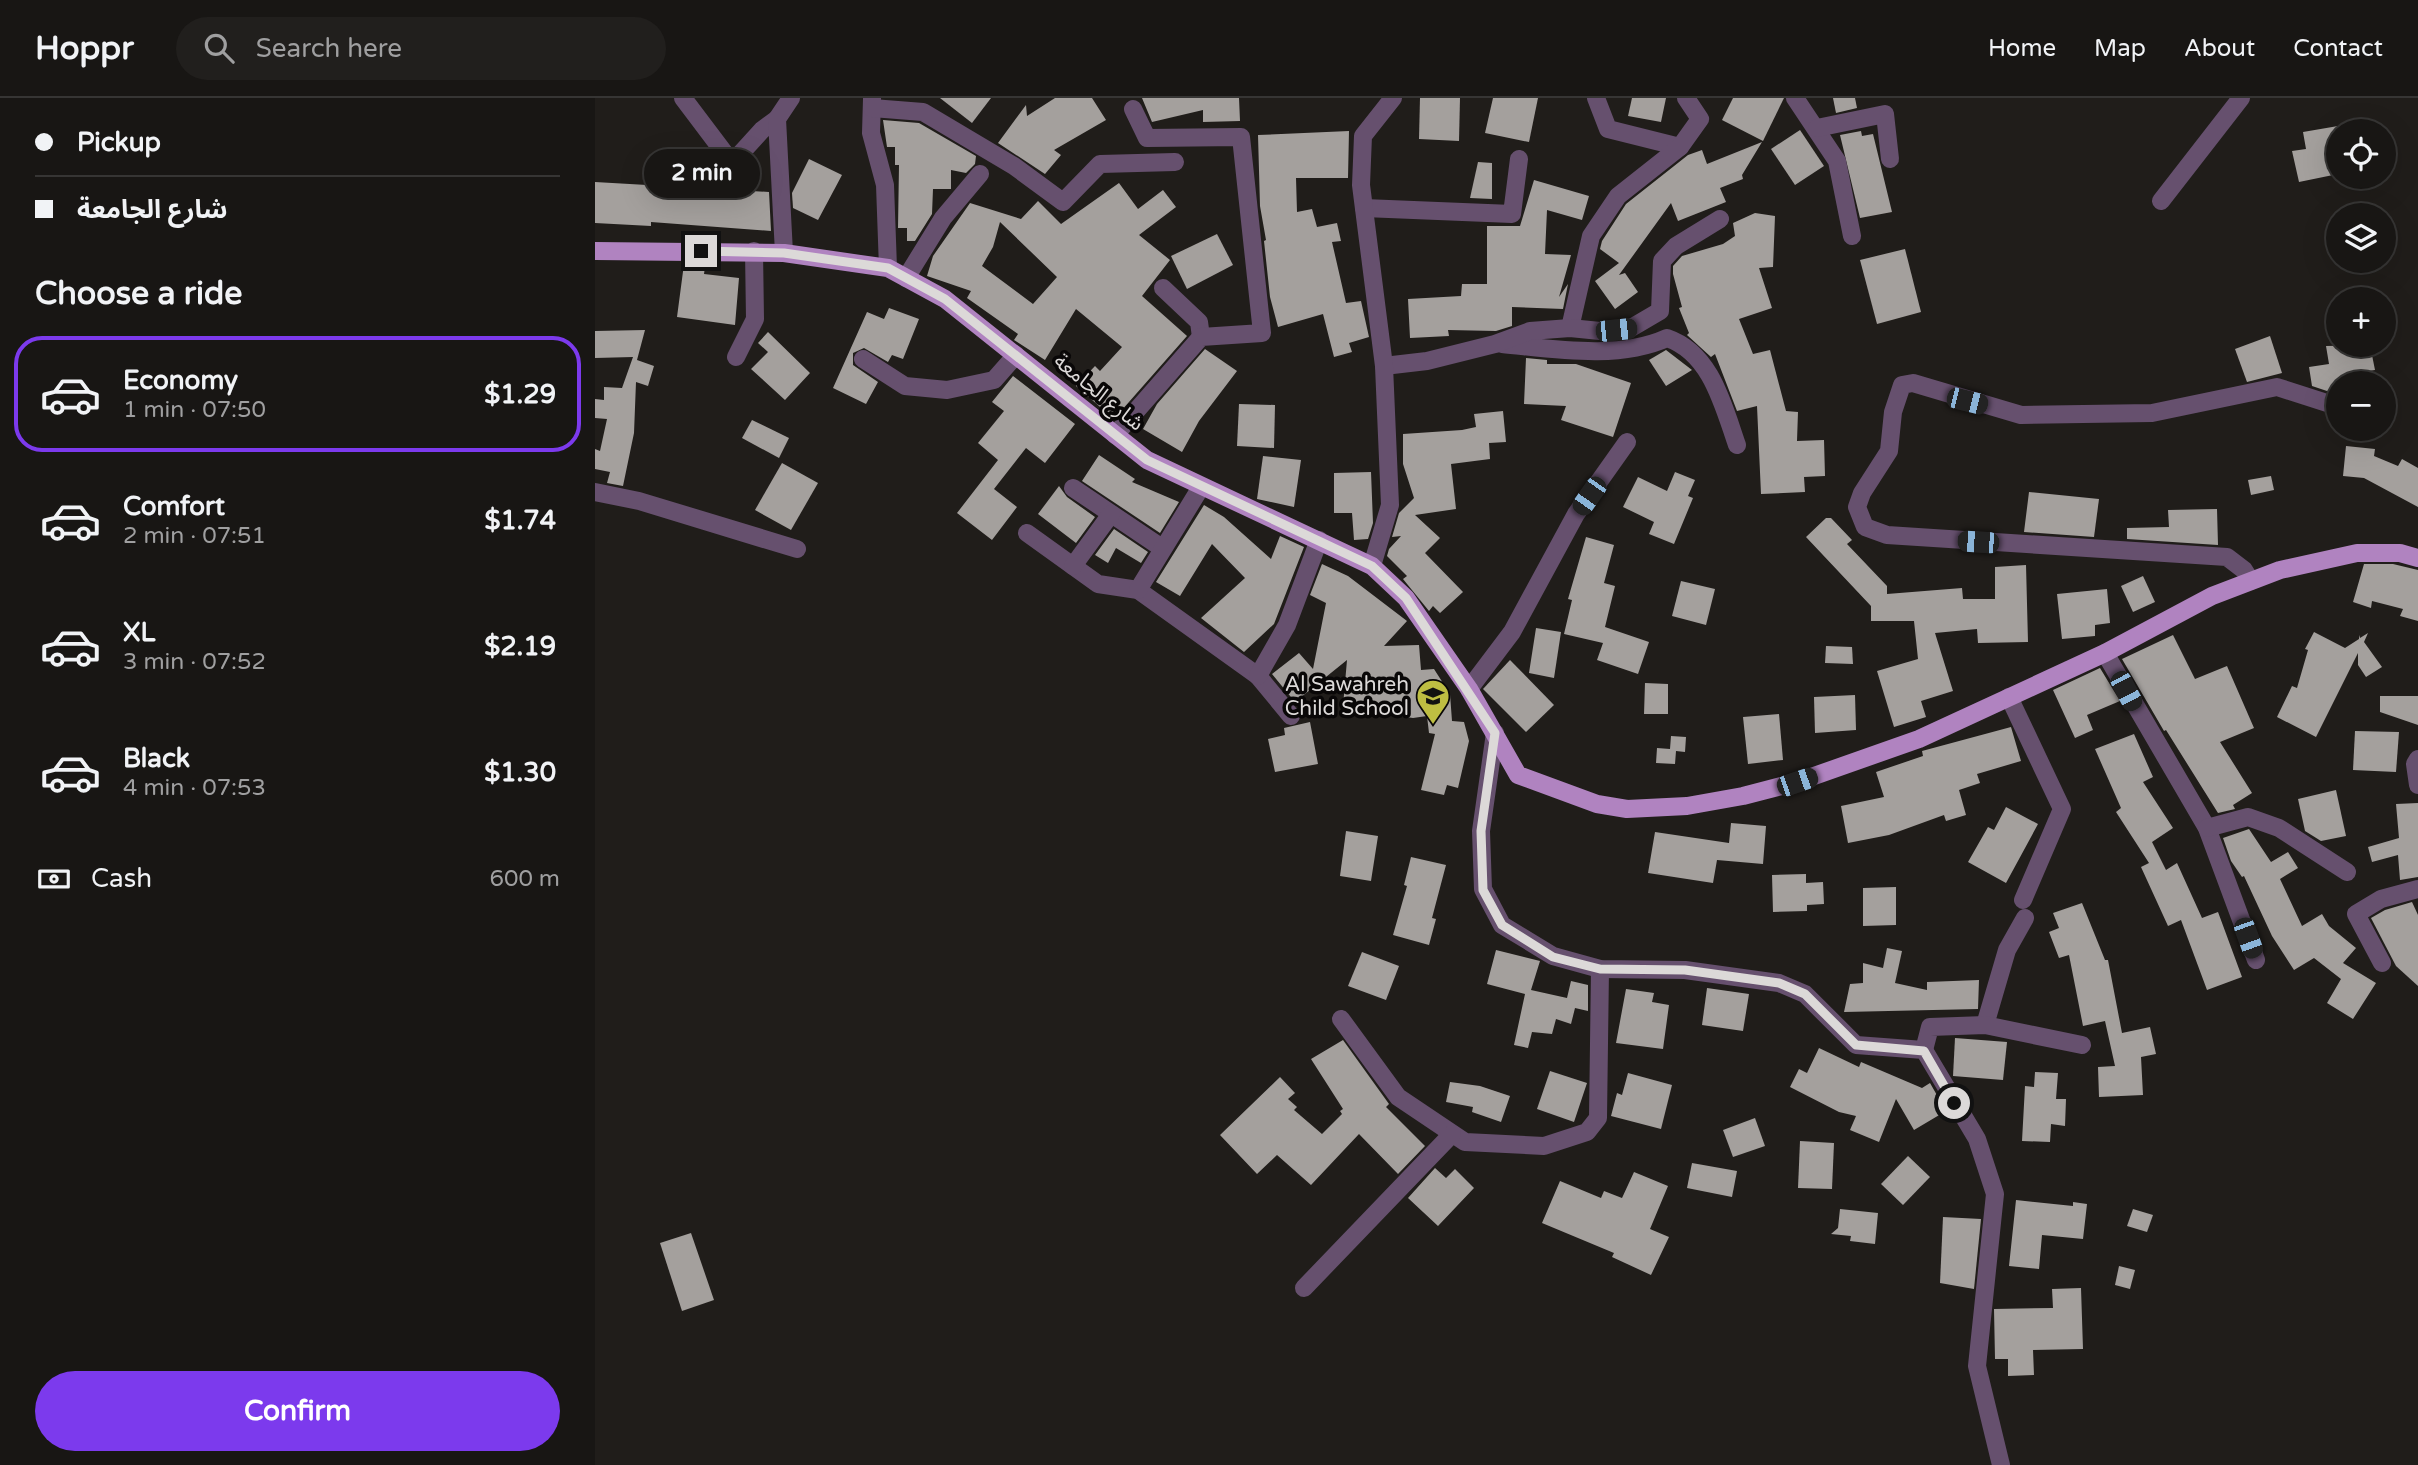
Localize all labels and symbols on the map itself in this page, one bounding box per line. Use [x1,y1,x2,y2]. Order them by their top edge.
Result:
callout: 2 min [643,150,759,198]
route end [685,235,717,267]
car [1595,317,1638,343]
street label: شارع الجامعة [1047,349,1149,438]
car [1945,386,1990,416]
car [1569,473,1610,519]
car [1957,530,2000,554]
car [2107,668,2146,714]
place label: Al Sawahreh Child School [1285,672,1409,721]
school or university icon: Al Sawahreh Child School [1414,677,1452,726]
car [1774,765,1821,799]
car [2231,915,2266,961]
route start [1938,1087,1970,1119]

